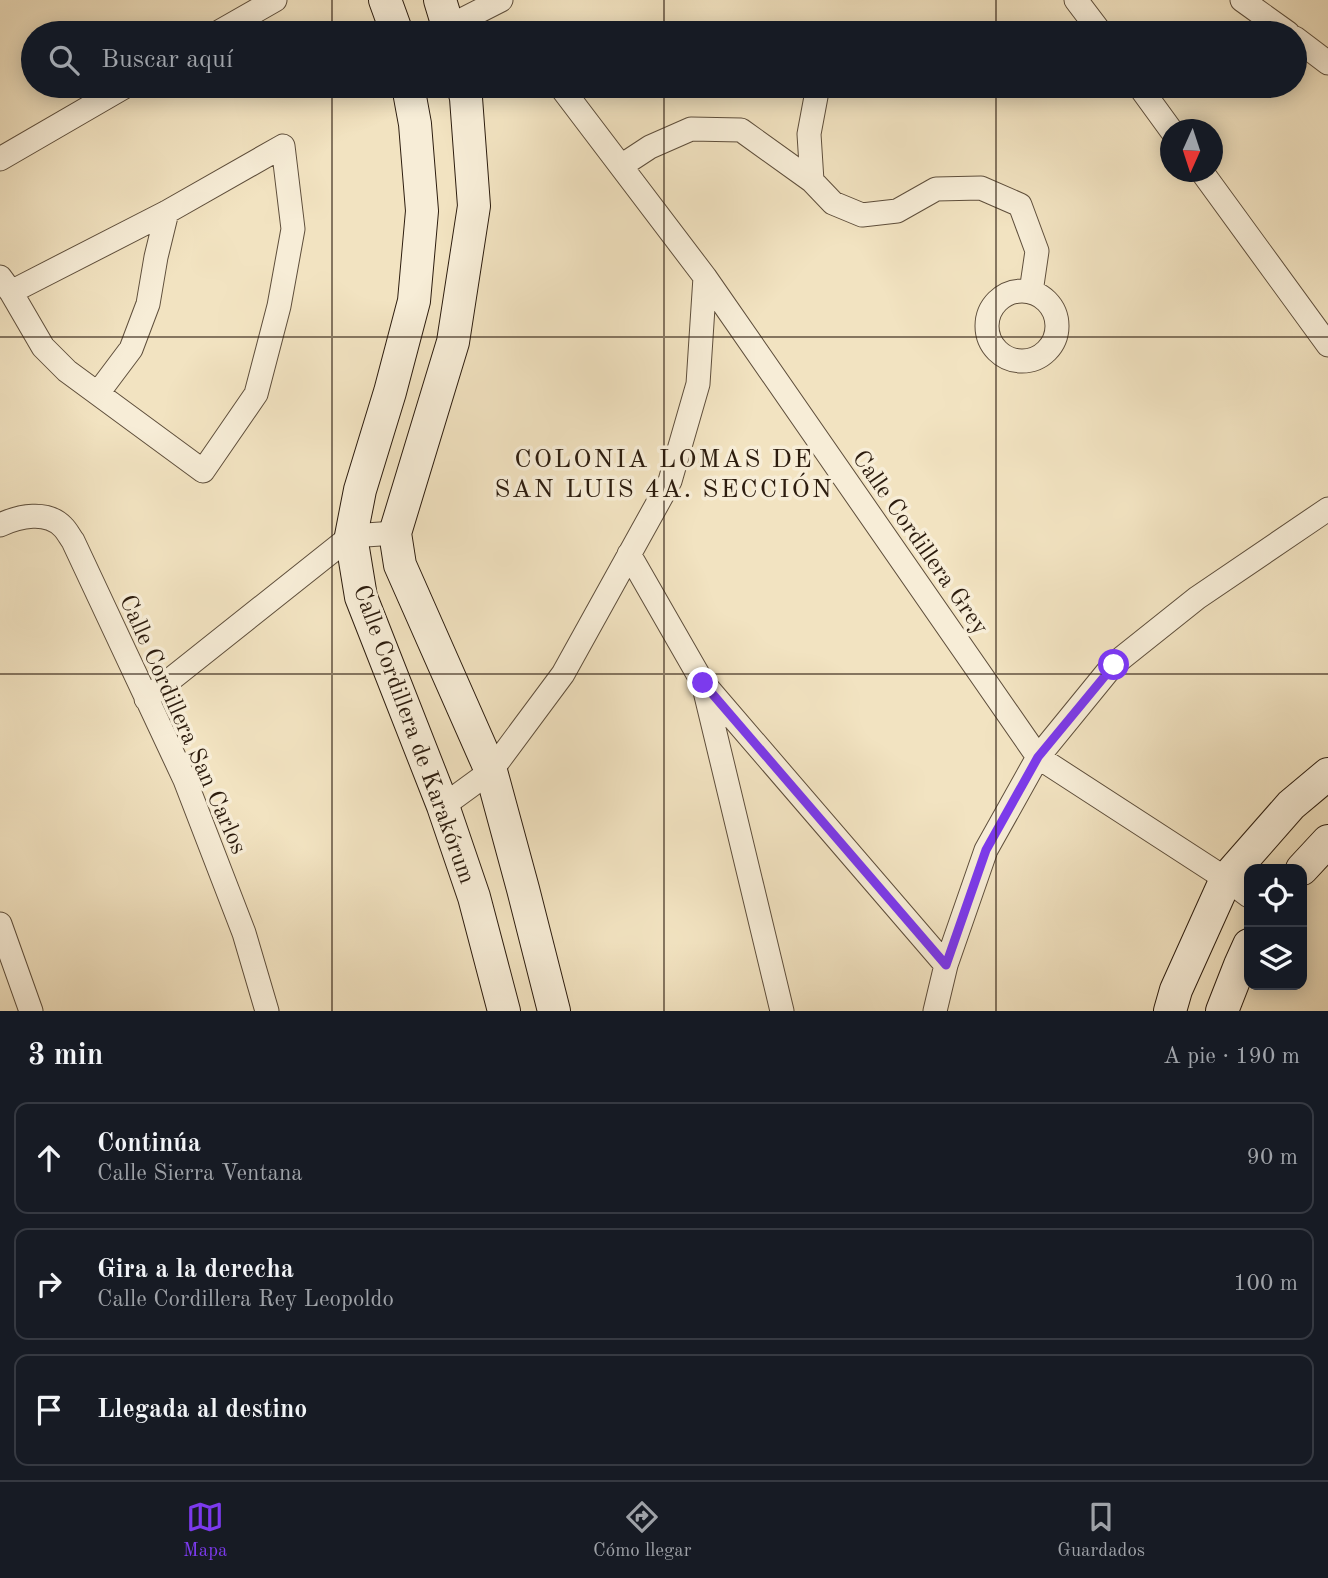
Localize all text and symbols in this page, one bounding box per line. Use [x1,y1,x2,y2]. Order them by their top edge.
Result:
search box [21,21,1307,98]
icon: search [45,41,83,79]
text: Buscar aquí [101,47,233,73]
north arrow [1160,119,1223,182]
district label: COLONIA LOMAS DE SAN LUIS 4A. SECCIÓN [494,447,834,503]
street label: Calle Cordillera Grey [847,447,992,640]
street label: Calle Cordillera de Karakórum [348,582,478,887]
street label: Calle Cordillera San Carlos [114,592,250,858]
route start [1098,649,1129,680]
route end [687,667,718,698]
map controls [1244,864,1307,990]
button: locate [1244,864,1307,927]
button: layers [1244,927,1307,990]
text: 3 min [28,1041,103,1071]
text: A pie · 190 m [1163,1045,1300,1068]
text: Continúa [97,1131,201,1157]
icon: ahead [30,1139,68,1177]
text: 90 m [1247,1146,1298,1169]
text: Calle Sierra Ventana [97,1162,303,1185]
text: Gira a la derecha [97,1257,294,1283]
icon: right [30,1265,68,1303]
text: 100 m [1233,1272,1298,1295]
text: Calle Cordillera Rey Leopoldo [97,1288,394,1311]
icon: arrive [30,1391,68,1429]
text: Llegada al destino [97,1397,307,1423]
tab: Mapa [183,1498,227,1563]
tab: Cómo llegar [593,1498,692,1563]
tab: Guardados [1057,1498,1145,1563]

